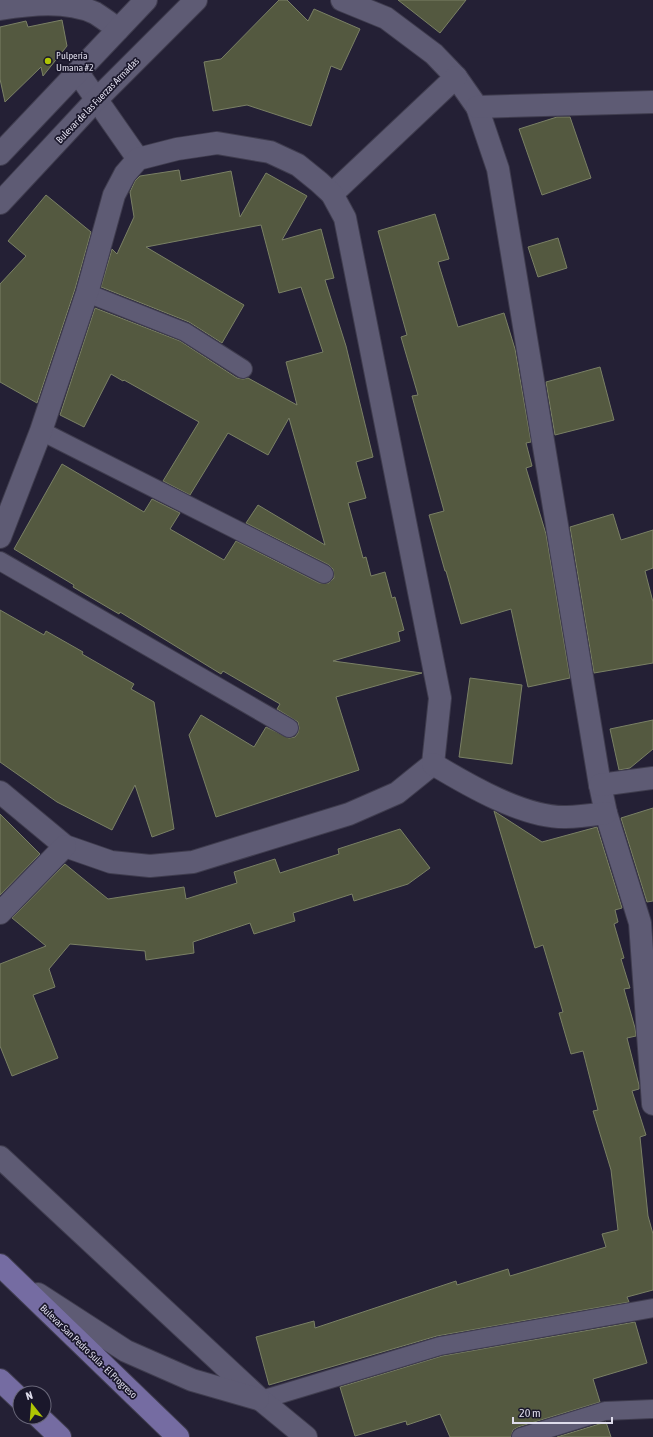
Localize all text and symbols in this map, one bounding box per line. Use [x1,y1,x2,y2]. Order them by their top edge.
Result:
place label: Pulpería Umana #2 [56,50,94,73]
street label: Bulevar de las Fuerzas Armadas [54,55,141,145]
marker: Pulpería Umana #2 [43,56,53,66]
street label: Bulevar San Pedro Sula - El Progreso [38,1302,139,1401]
north arrow [12,1385,52,1425]
text: N [24,1389,34,1402]
scale bar [513,1399,612,1425]
text: 20 m [519,1406,541,1420]

